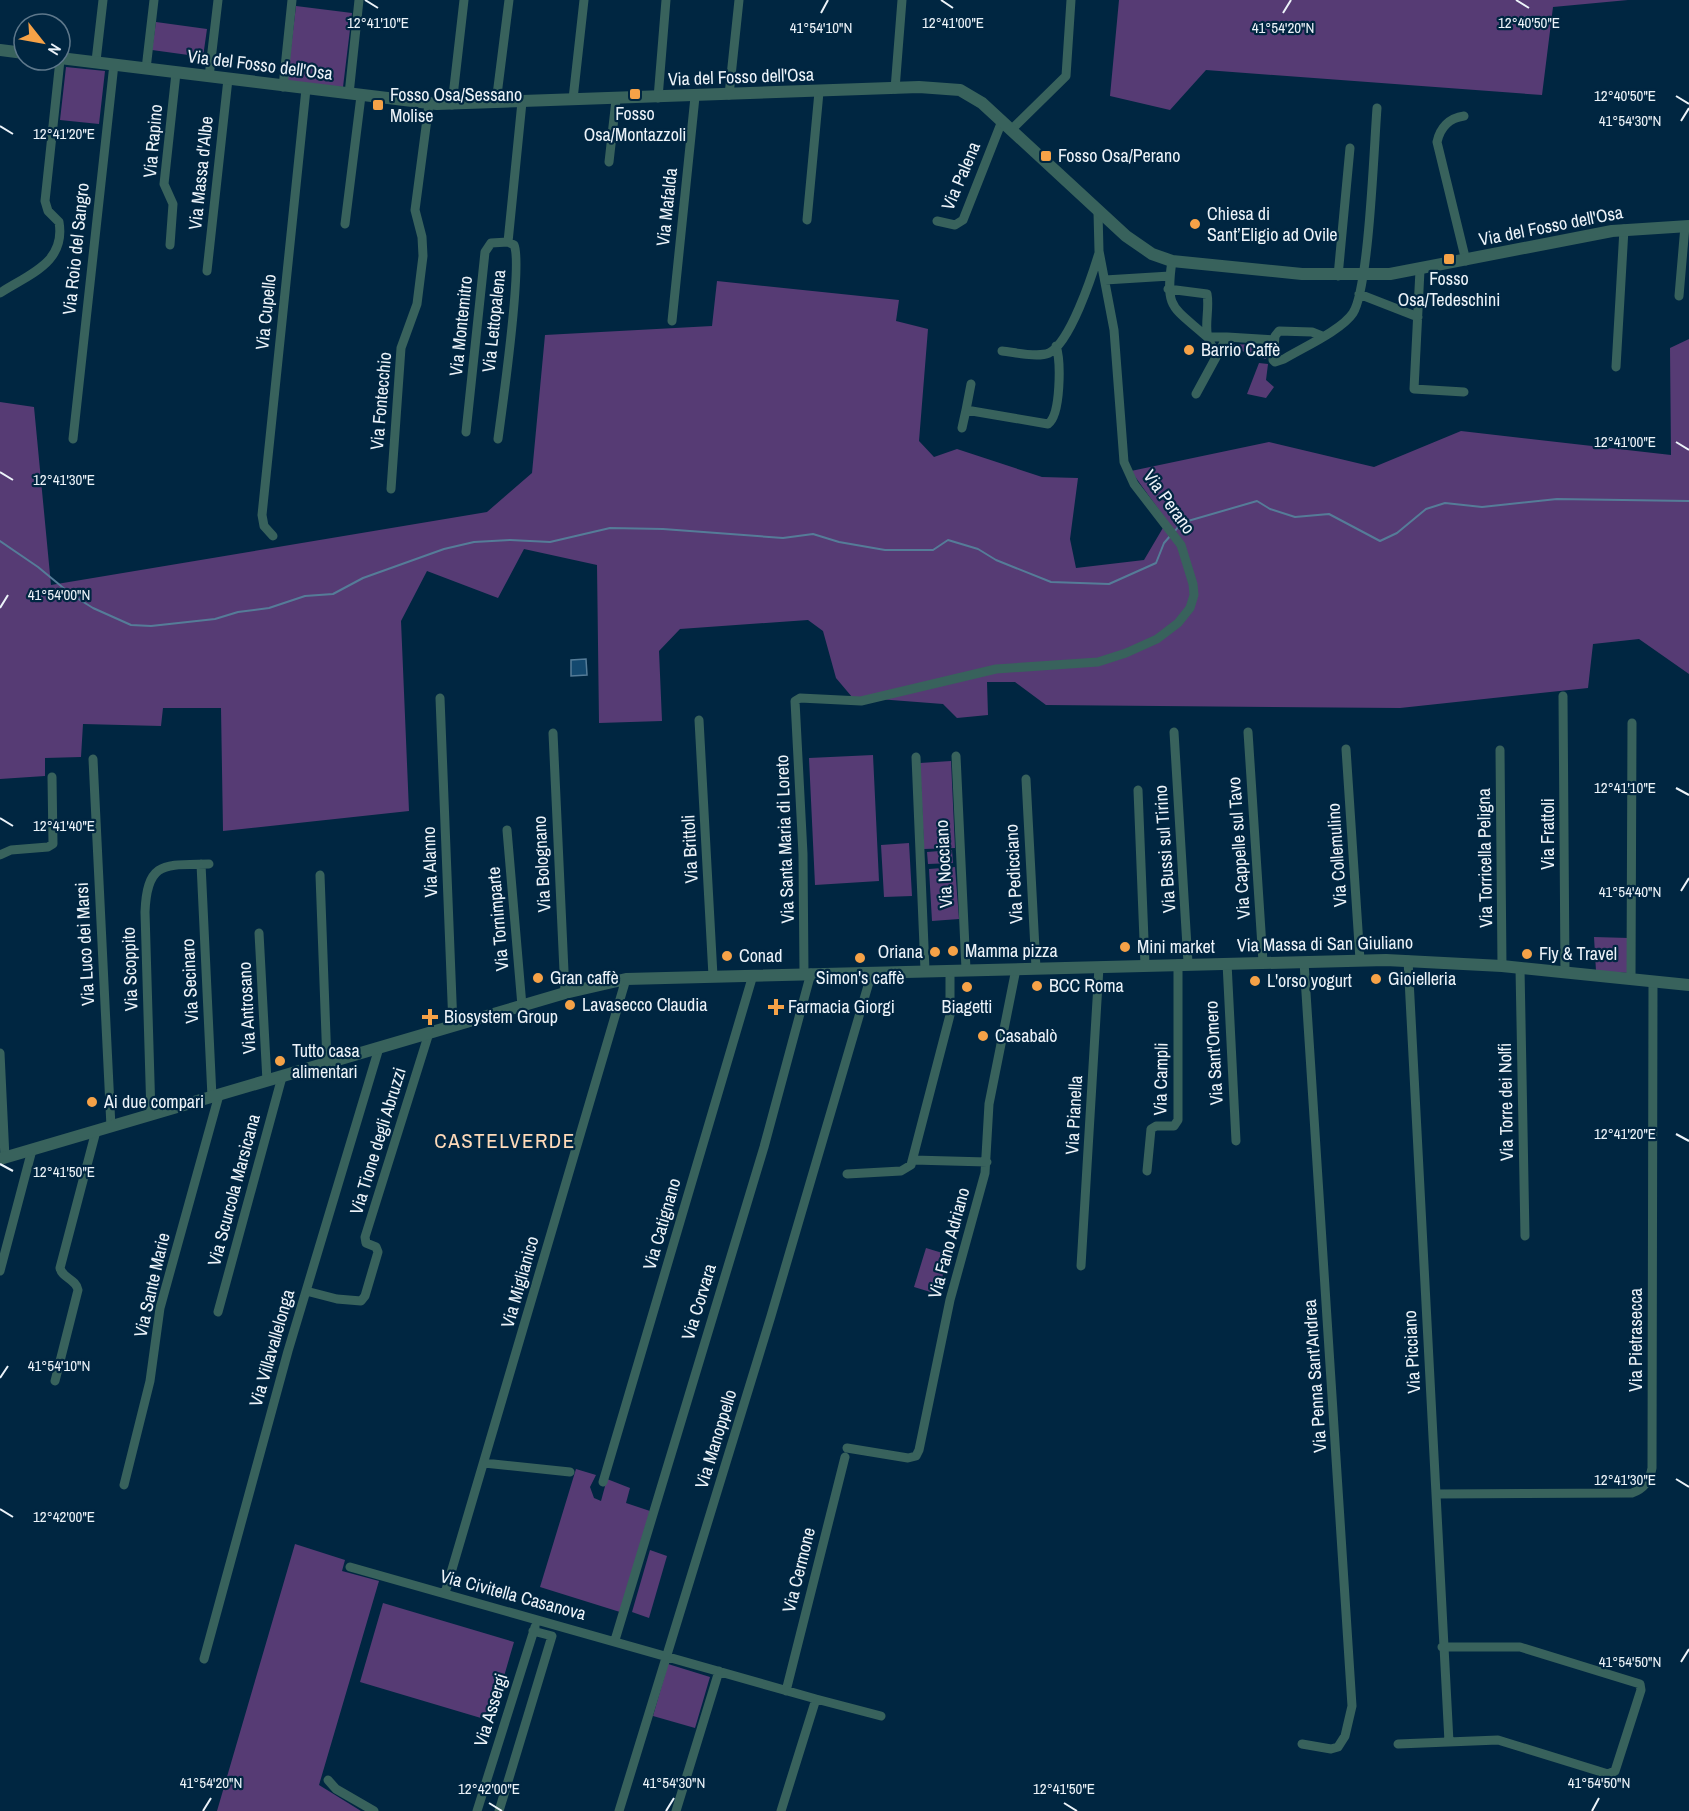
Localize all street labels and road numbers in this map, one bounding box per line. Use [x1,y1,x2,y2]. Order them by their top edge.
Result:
street label: Via del Fosso dell'Osa [186,43,334,86]
street label: Via del Fosso dell'Osa [667,61,814,92]
street label: Via Rapino [137,103,168,179]
street label: Via Massa d'Albe [182,115,219,231]
street label: Via Palena [935,138,986,214]
street label: Via Mafalda [650,167,683,247]
street label: Via Roio del Sangro [56,182,95,316]
street label: Via del Fosso dell'Osa [1477,199,1625,252]
street label: Via Lettopalena [476,268,511,374]
street label: Via Cupello [249,273,282,351]
street label: Via Montemitro [443,275,478,377]
street label: Via Fontecchio [364,351,397,451]
street label: Via Perano [1138,465,1201,539]
street label: Via Santa Maria di Loreto [769,754,800,924]
street label: Via Cappelle sul Tavo [1221,776,1256,920]
street label: Via Bussi sul Tirino [1148,784,1181,914]
street label: Via Torricella Peligna [1471,788,1498,928]
street label: Via Frattoli [1535,798,1560,870]
street label: Via Collemulino [1320,802,1353,908]
street label: Via Brittoli [675,814,704,884]
street label: Via Bolognano [526,815,557,913]
street label: Via Nocciano [929,819,958,909]
street label: Via Pedicciano [998,824,1029,925]
street label: Via Alanno [416,826,443,898]
street label: Via Tornimparte [480,866,515,972]
street label: Via Luco dei Marsi [69,882,100,1006]
street label: Via Scoppito [116,926,143,1012]
street label: Via Massa di San Giuliano [1237,929,1413,958]
street label: Via Secinaro [175,938,204,1024]
street label: Via Antrosano [232,961,261,1055]
street label: Via Sant'Omero [1198,1000,1229,1106]
street label: Via Campli [1147,1042,1174,1116]
street label: Via Torre dei Nolfi [1492,1043,1519,1161]
street label: Via Tione degli Abruzzi [343,1064,412,1217]
street label: Via Pianella [1059,1075,1088,1155]
street label: Via Scurcola Marsicana [201,1111,266,1269]
street label: Via Catignano [637,1175,687,1273]
street label: Via Fano Adriano [922,1185,975,1301]
street label: Via Sante Marie [127,1230,176,1340]
street label: Via Miglianico [495,1233,545,1331]
street label: Via Corvara [675,1261,722,1343]
street label: Via Villavallelonga [243,1286,300,1409]
street label: Via Pietrasecca [1623,1288,1648,1392]
street label: Via Penna Sant'Andrea [1297,1299,1332,1454]
street label: Via Picciano [1397,1310,1426,1394]
street label: Via Manoppello [689,1386,742,1491]
street label: Via Cermone [776,1525,821,1615]
street label: Via Civitella Casanova [438,1563,589,1626]
street label: Via Assergi [468,1670,513,1749]

